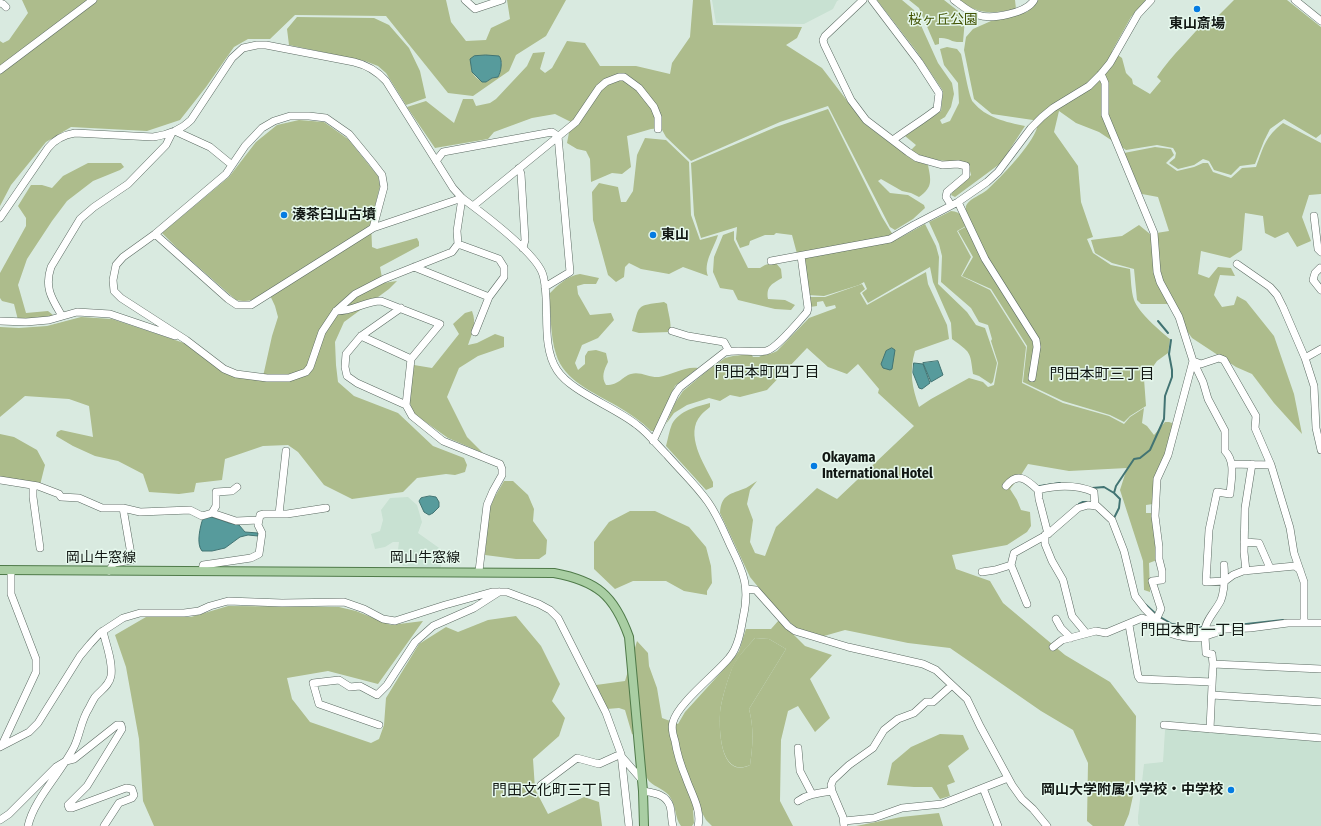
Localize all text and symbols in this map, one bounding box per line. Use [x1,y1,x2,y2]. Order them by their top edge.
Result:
marker: 東山斎場 [1192,4,1202,14]
park label: 桜ヶ丘公園 [908,12,978,28]
place label: 東山斎場 [1169,16,1225,32]
place label: 湊茶臼山古墳 [292,207,376,223]
marker: 湊茶臼山古墳 [279,210,289,220]
place label: 東山 [661,227,689,243]
marker: 東山 [648,230,658,240]
district label: 門田本町四丁目 [715,364,819,382]
district label: 門田本町三丁目 [1050,366,1154,384]
place label: Okayama International Hotel [822,450,933,482]
marker: Okayama International Hotel [809,461,819,471]
street label: 岡山牛窓線 [66,550,136,566]
street label: 岡山牛窓線 [390,550,460,566]
district label: 門田本町一丁目 [1141,622,1245,640]
district label: 門田文化町三丁目 [492,782,612,800]
place label: 岡山大学附属小学校・中学校 [1041,782,1223,798]
marker: 岡山大学附属小学校・中学校 [1226,785,1236,795]

